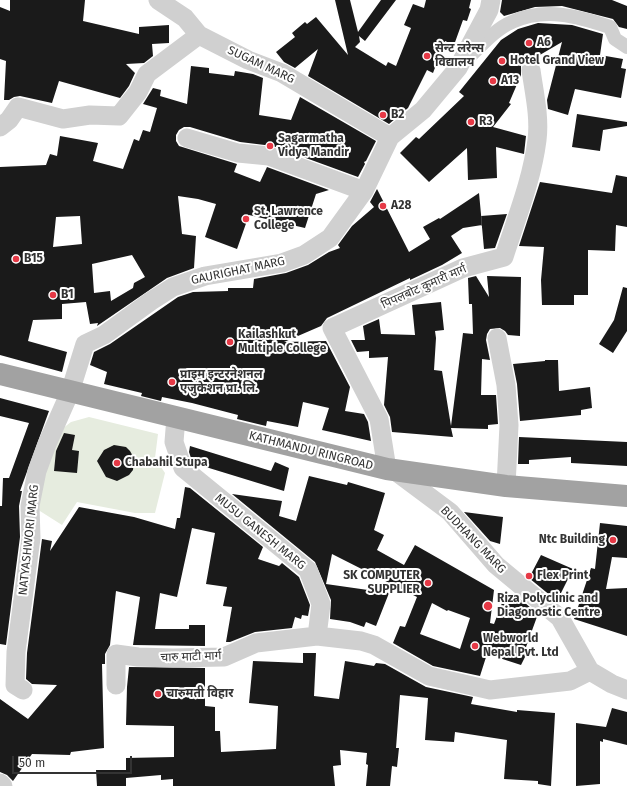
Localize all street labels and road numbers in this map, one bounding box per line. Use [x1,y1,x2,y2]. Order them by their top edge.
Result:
street label: SUGAM MARG [225,43,297,87]
street label: GAURIGHAT MARG [190,254,286,288]
street label: पिपलबोट कुमारी मार्ग [379,262,469,312]
street label: KATHMANDU RINGROAD [247,429,375,473]
street label: NATYASHWORI MARG [16,484,42,596]
street label: MUSU GANESH MARG [212,491,308,573]
street label: BUDHANG MARG [437,503,509,577]
street label: चारु माटी मार्ग [160,649,222,665]

